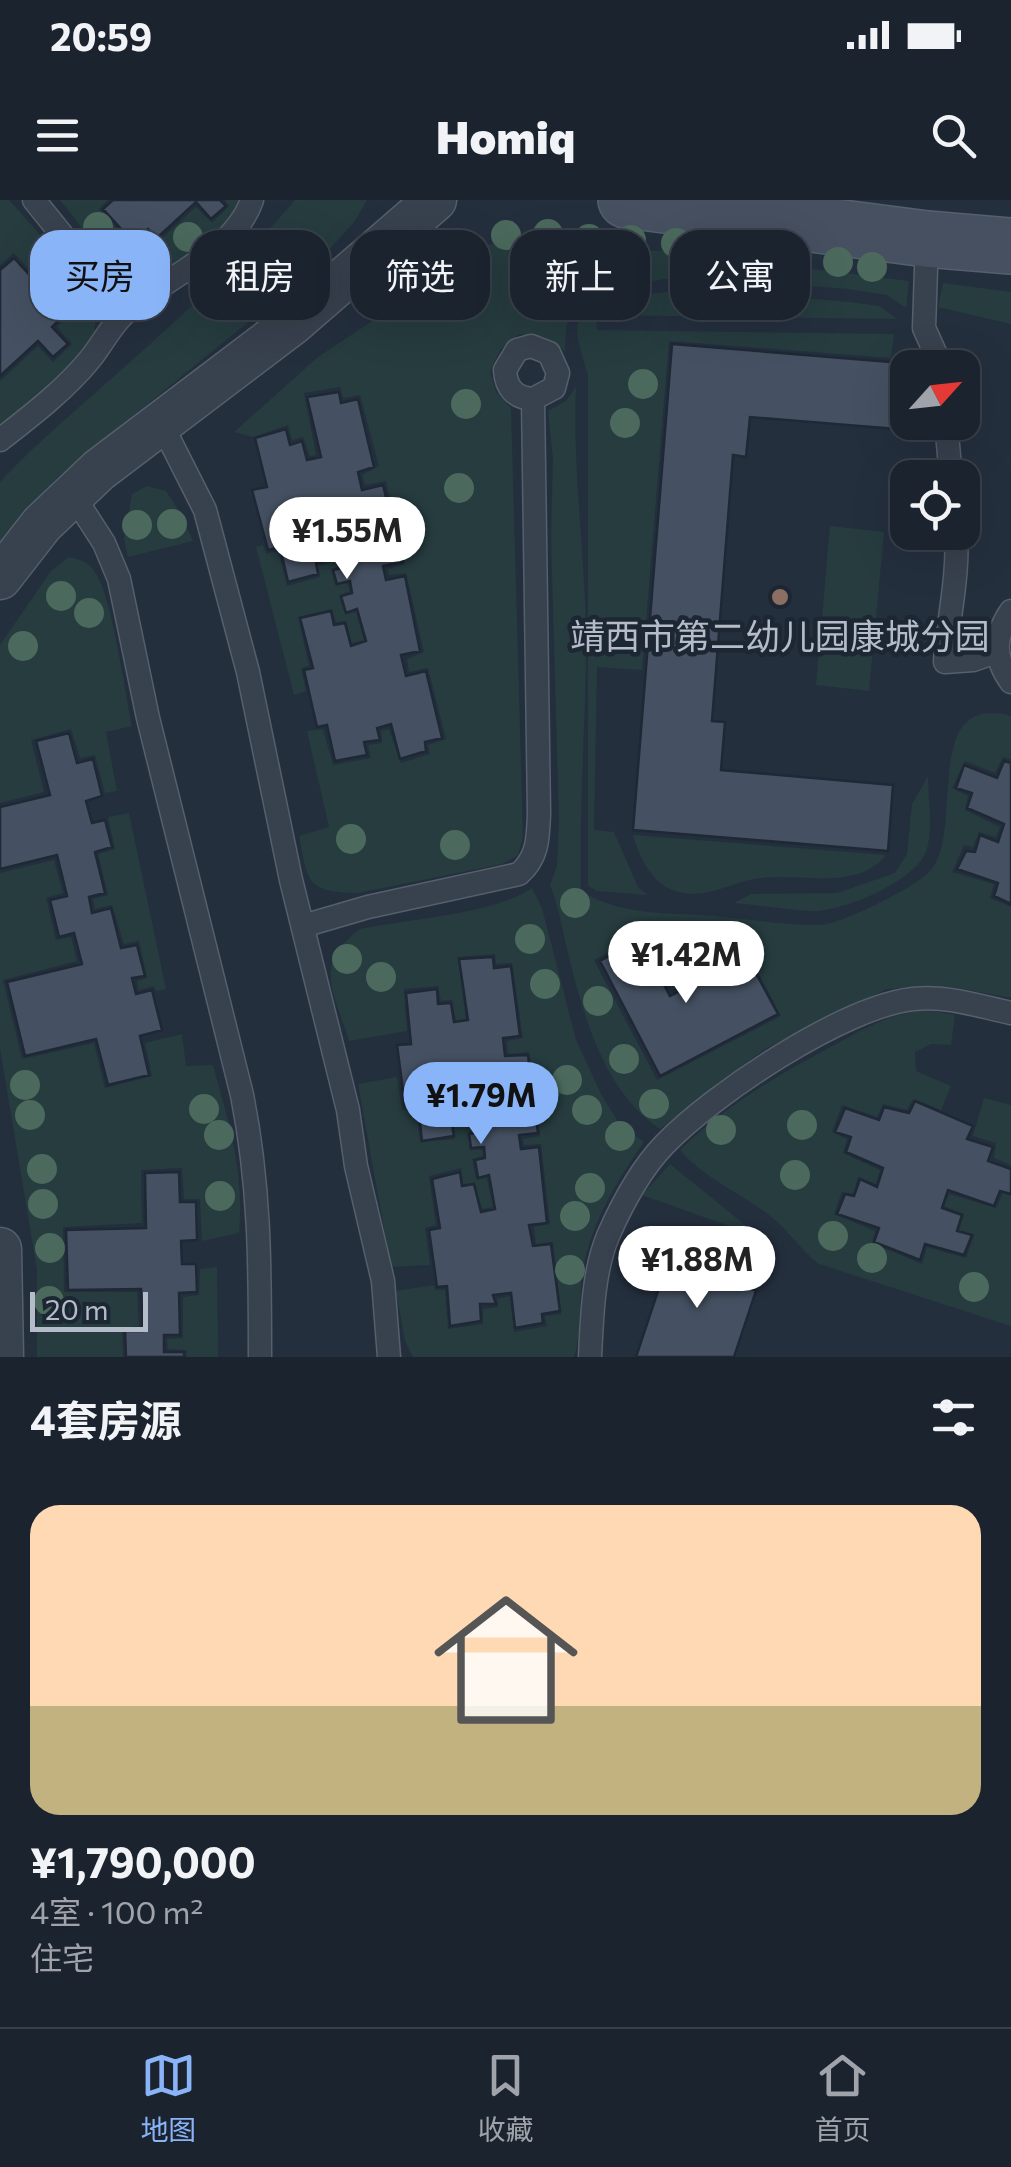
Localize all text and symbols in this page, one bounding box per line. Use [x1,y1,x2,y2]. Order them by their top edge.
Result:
text: 20:59 [50,12,152,59]
icon: menu [30,108,85,163]
text: Homiq [436,108,575,163]
icon: search [926,108,981,163]
chip: 买房 [30,230,170,320]
chip: 租房 [190,230,330,320]
chip: 筛选 [350,230,490,320]
chip: 新上 [510,230,650,320]
chip: 公寓 [670,230,810,320]
north arrow [890,350,980,440]
map controls [890,350,980,550]
button: locate [890,460,980,550]
pin: ¥1.55M [266,497,428,582]
text: ¥1.55M [291,509,403,549]
marker: 靖西市第二幼儿园康城分园 [769,586,791,608]
place label: 靖西市第二幼儿园康城分园 [570,613,990,656]
pin: ¥1.42M [605,921,767,1006]
text: ¥1.42M [630,933,742,973]
pin: ¥1.79M [400,1062,562,1147]
text: ¥1.79M [425,1074,537,1114]
pin: ¥1.88M [616,1226,778,1311]
text: ¥1.88M [640,1238,754,1278]
scale bar [30,1287,148,1332]
text: 20 m [45,1292,109,1326]
icon: filters [926,1390,981,1445]
text: 4套房源 [30,1393,182,1445]
icon: home [416,1570,596,1750]
text: ¥1,790,000 [30,1835,256,1887]
text: 4室 · 100 m² [30,1891,203,1931]
text: 住宅 [30,1937,94,1977]
tab: 地图 [140,2048,197,2148]
tab: 收藏 [477,2048,534,2148]
tab: 首页 [814,2048,871,2148]

